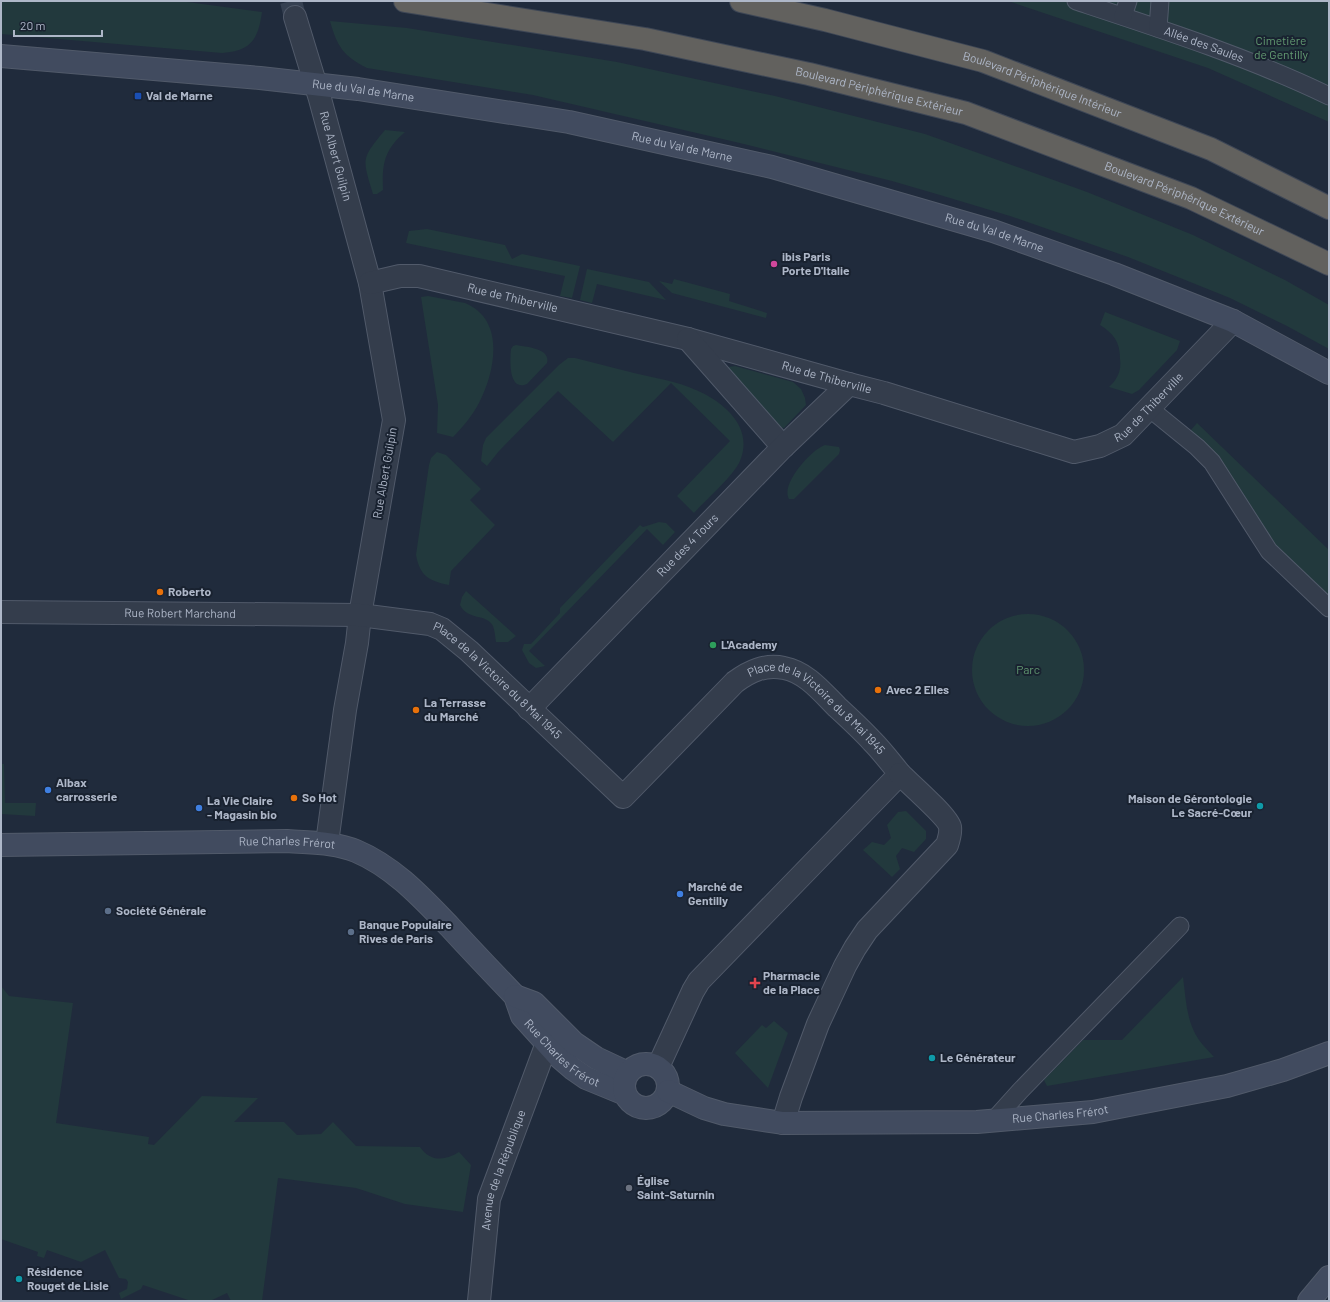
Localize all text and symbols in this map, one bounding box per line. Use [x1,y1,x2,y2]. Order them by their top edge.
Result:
scale bar [14,12,102,38]
text: 20 m [20,18,46,32]
street label: Allée des Saules [1162,23,1246,65]
park label: Cimetière de Gentilly [1254,33,1308,61]
street label: Boulevard Périphérique Intérieur [961,48,1125,120]
street label: Boulevard Périphérique Extérieur [794,63,965,118]
street label: Rue du Val de Marne [312,76,416,104]
place label: Val de Marne [146,88,213,102]
marker: Val de Marne [133,91,143,101]
street label: Rue Albert Guilpin [318,109,355,202]
street label: Rue du Val de Marne [631,128,734,164]
street label: Boulevard Périphérique Extérieur [1103,158,1267,238]
street label: Rue du Val de Marne [944,209,1046,255]
place label: ibis Paris Porte D'Italie [782,249,850,277]
marker: ibis Paris Porte D'Italie [769,259,779,269]
street label: Rue de Thiberville [466,280,560,314]
street label: Rue de Thiberville [780,358,873,396]
street label: Rue de Thiberville [1112,369,1186,444]
street label: Rue Albert Guilpin [369,426,399,520]
street label: Rue des 4 Tours [653,510,721,579]
place label: Roberto [168,584,211,598]
marker: Roberto [155,587,165,597]
street label: Rue Robert Marchand [124,605,236,620]
street label: Place de la Victoire du 8 Mai 1945 [431,618,565,741]
place label: L'Academy [721,637,777,651]
marker: L'Academy [708,640,718,650]
street label: Place de la Victoire du 8 Mai 1945 [745,659,889,757]
park label: Parc [1016,662,1040,676]
place label: Avec 2 Elles [886,682,949,696]
marker: Avec 2 Elles [873,685,883,695]
place label: La Terrasse du Marché [424,695,487,723]
marker: La Terrasse du Marché [411,705,421,715]
place label: Albax carrosserie [56,775,118,803]
marker: Albax carrosserie [43,785,53,795]
place label: So Hot [302,790,337,804]
place label: Maison de Gérontologie Le Sacré-Cœur [1128,791,1252,819]
place label: La Vie Claire - Magasin bio [207,793,277,821]
marker: So Hot [289,793,299,803]
marker: Maison de Gérontologie Le Sacré-Cœur [1255,801,1265,811]
marker: La Vie Claire - Magasin bio [194,803,204,813]
street label: Rue Charles Frérot [239,833,336,851]
place label: Marché de Gentilly [688,879,743,907]
marker: Marché de Gentilly [675,889,685,899]
place label: Société Générale [116,903,207,917]
marker: Société Générale [103,906,113,916]
place label: Banque Populaire Rives de Paris [359,917,452,945]
marker: Banque Populaire Rives de Paris [346,927,356,937]
place label: Pharmacie de la Place [763,968,821,996]
marker: Pharmacie de la Place [750,978,760,988]
street label: Rue Charles Frérot [522,1016,602,1089]
place label: Le Générateur [940,1050,1016,1064]
marker: Le Générateur [927,1053,937,1063]
street label: Rue Charles Frérot [1011,1101,1109,1125]
street label: Avenue de la République [478,1108,528,1231]
place label: Église Saint-Saturnin [637,1173,715,1201]
marker: Église Saint-Saturnin [624,1183,634,1193]
place label: Résidence Rouget de Lisle [27,1264,109,1292]
marker: Résidence Rouget de Lisle [14,1274,24,1284]

